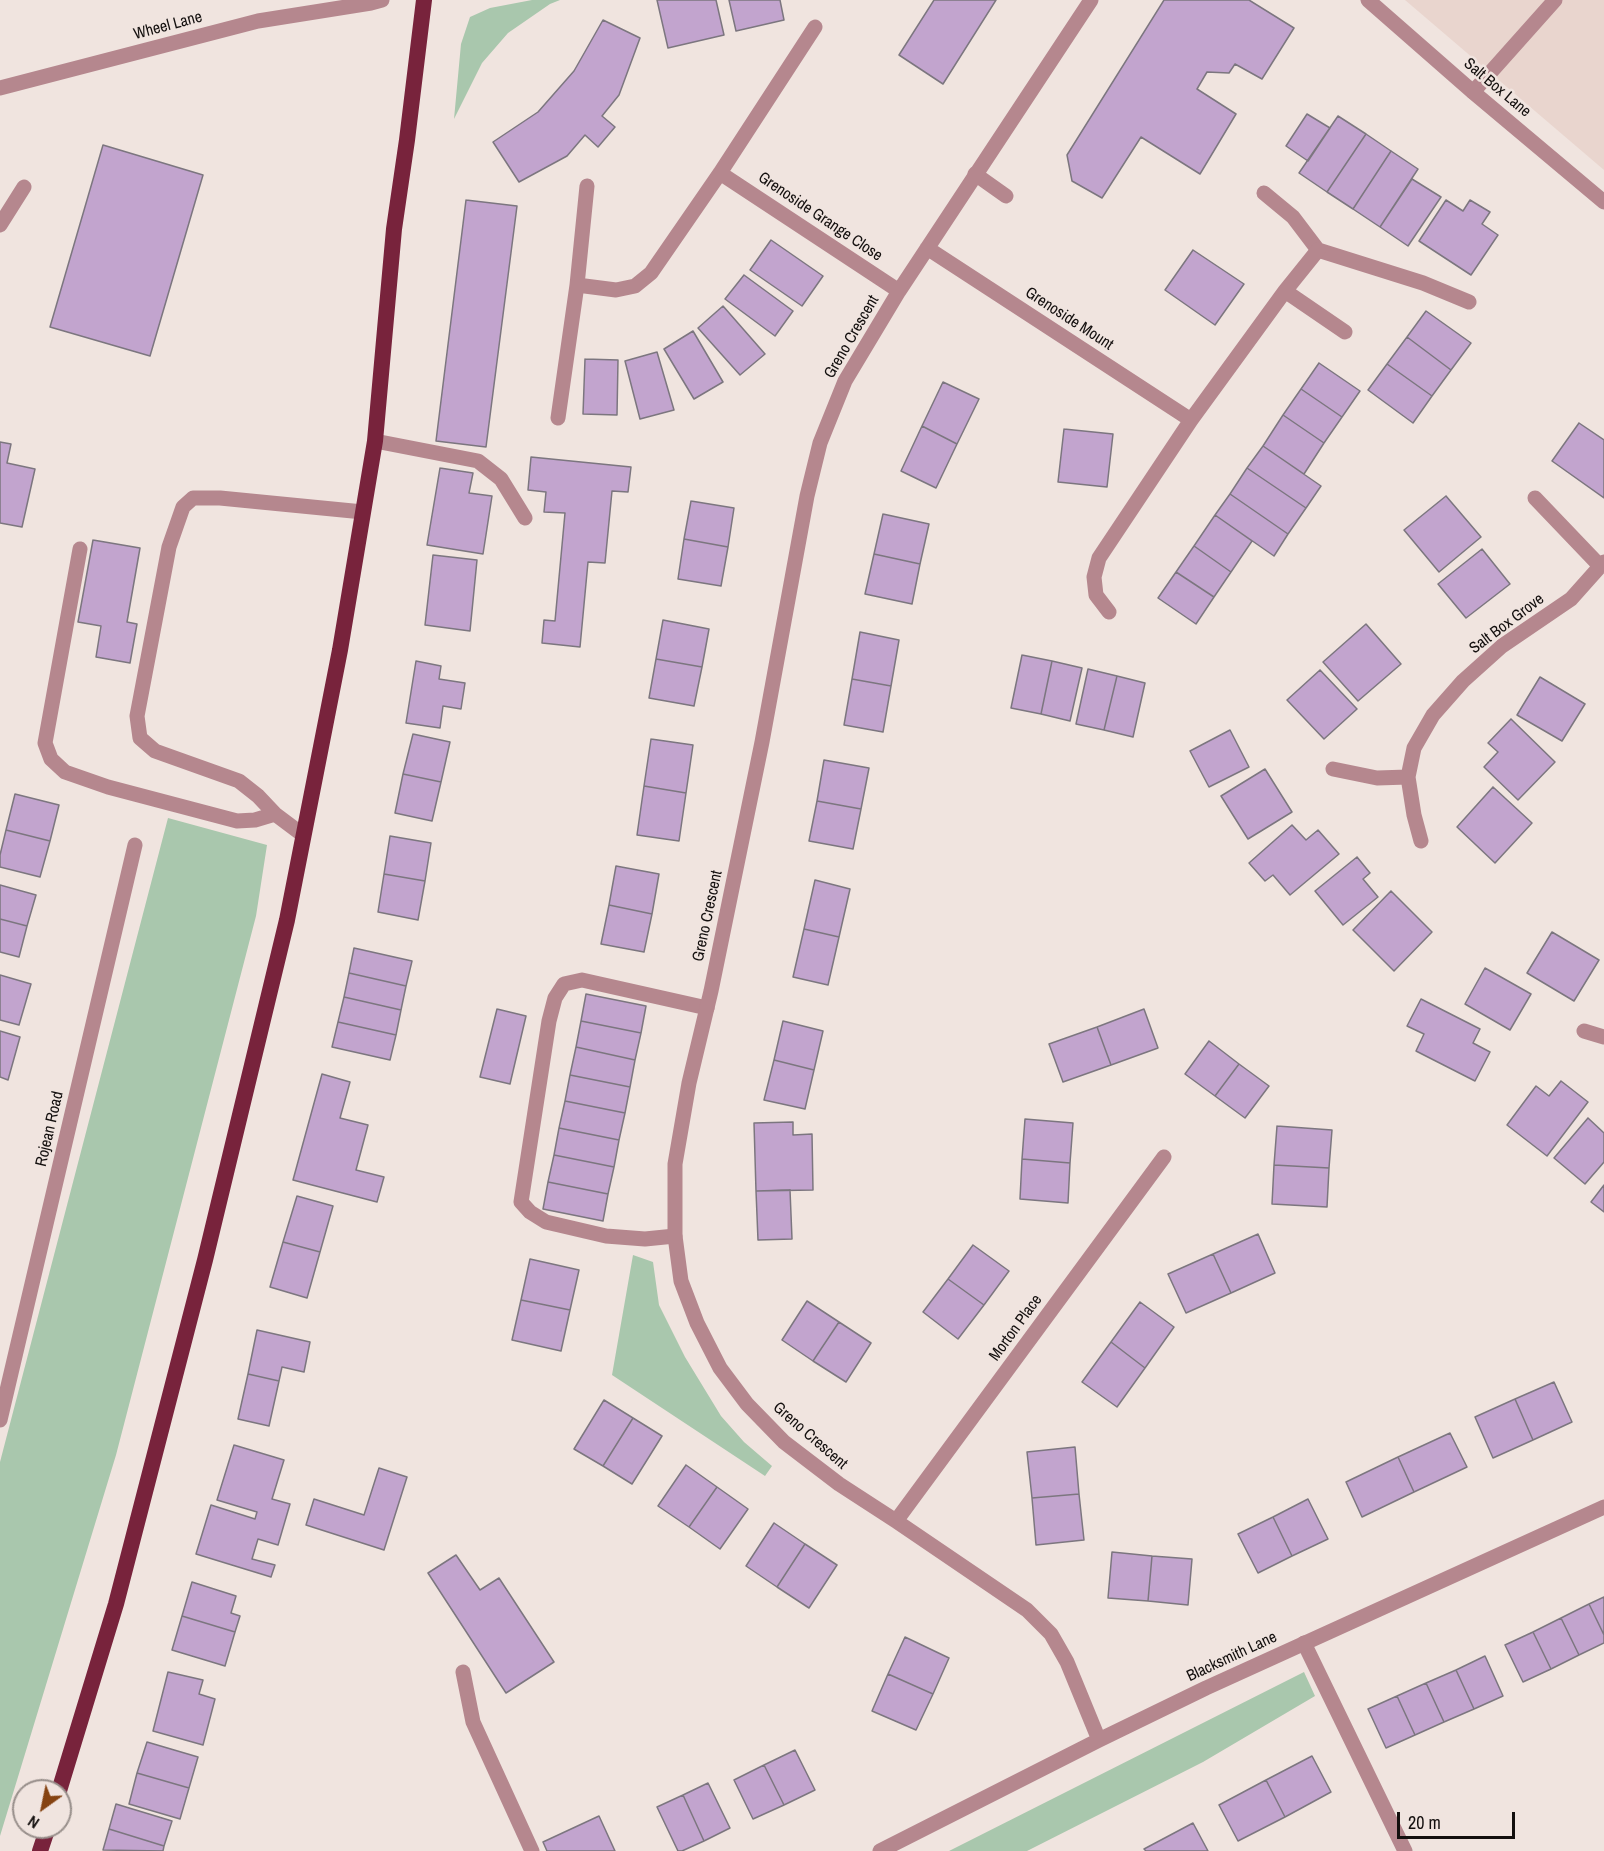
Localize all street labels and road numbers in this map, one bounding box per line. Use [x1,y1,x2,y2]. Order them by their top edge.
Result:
street label: Wheel Lane [132,8,204,44]
street label: Salt Box Lane [1460,54,1534,122]
street label: Grenoside Grange Close [754,168,886,266]
street label: Grenoside Mount [1021,283,1117,355]
street label: Greno Crescent [821,292,883,382]
street label: Salt Box Grove [1466,590,1548,658]
street label: Greno Crescent [689,869,727,963]
street label: Rojean Road [32,1090,68,1168]
street label: Morton Place [986,1291,1046,1365]
street label: Greno Crescent [769,1398,851,1474]
street label: Blacksmith Lane [1184,1628,1280,1686]

